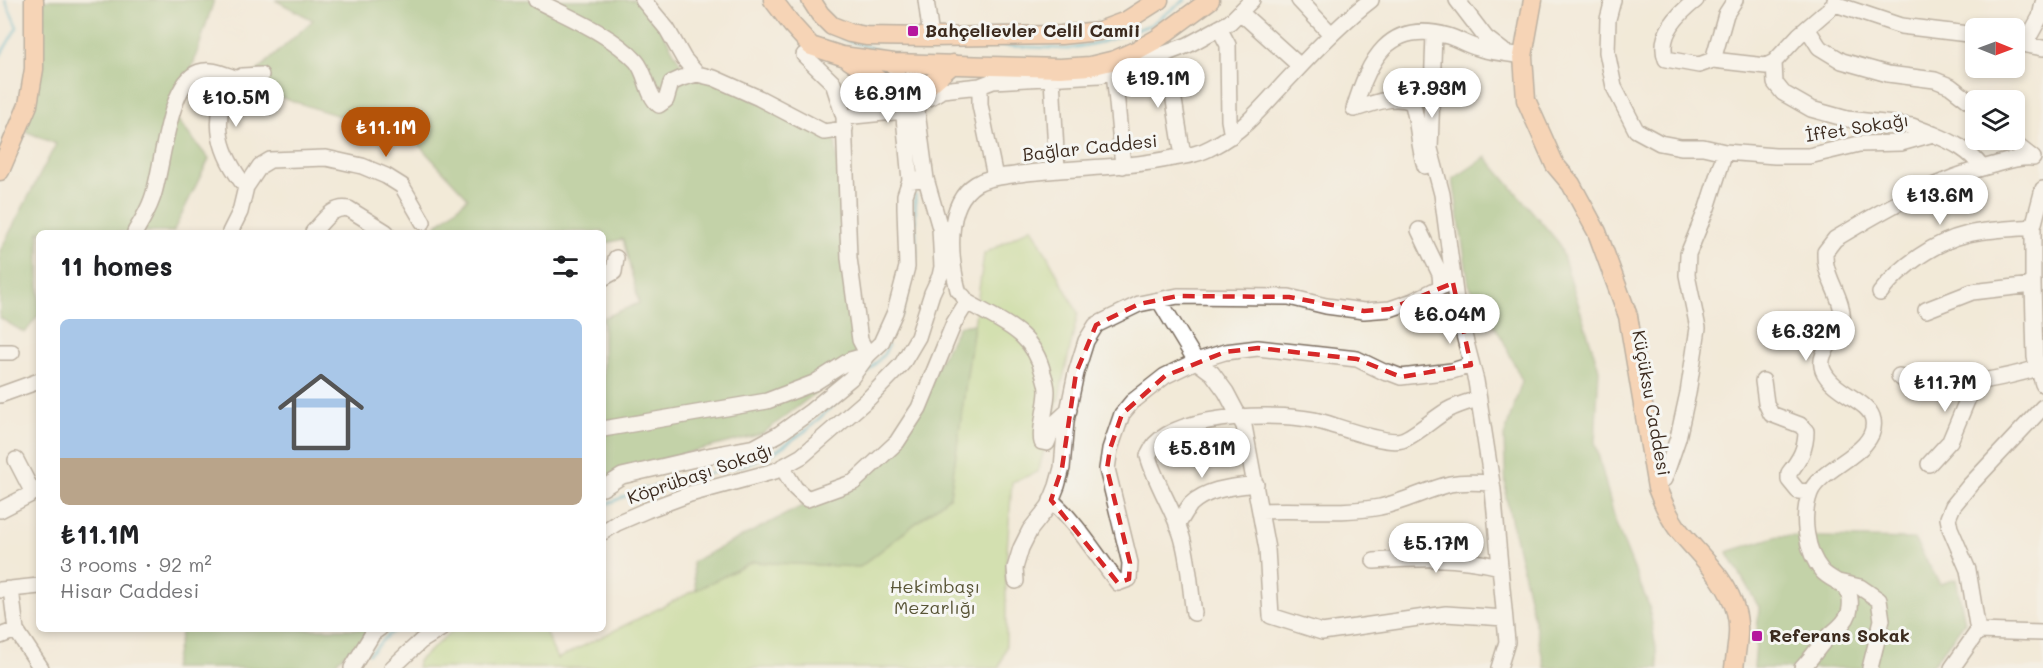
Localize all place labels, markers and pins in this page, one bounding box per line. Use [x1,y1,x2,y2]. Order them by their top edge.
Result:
place label: Bahçelievler Celil Camii [925,18,1140,42]
marker: Bahçelievler Celil Camii [906,24,920,38]
pin: ₺19.1M [1109,58,1207,109]
pin: ₺7.93M [1383,68,1481,119]
pin: ₺6.91M [839,73,937,124]
pin: ₺10.5M [187,77,285,128]
pin: ₺11.1M [337,107,435,158]
pin: ₺13.6M [1891,175,1989,226]
pin: ₺6.04M [1401,294,1499,345]
pin: ₺6.32M [1757,311,1855,362]
pin: ₺11.7M [1896,362,1994,413]
pin: ₺5.81M [1153,428,1251,479]
pin: ₺5.17M [1387,523,1485,574]
place label: Referans Sokak [1769,623,1910,647]
marker: Referans Sokak [1750,629,1764,643]

